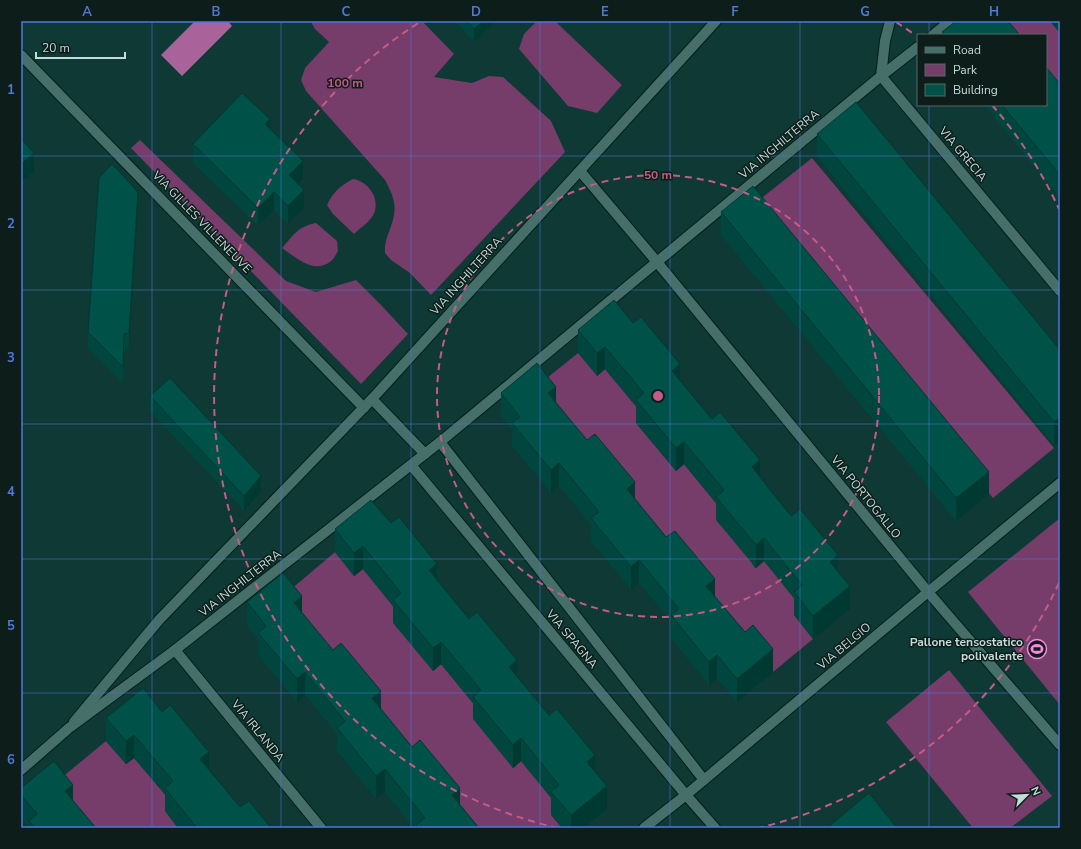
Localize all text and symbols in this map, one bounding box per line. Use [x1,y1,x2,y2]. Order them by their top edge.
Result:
text: A [82,3,92,21]
text: B [212,3,221,21]
text: C [342,3,351,21]
text: D [471,3,481,21]
text: E [601,3,609,21]
text: F [731,3,739,21]
text: G [860,3,870,21]
text: H [989,3,999,21]
scale bar [36,34,125,60]
legend [917,34,1047,106]
text: 20 m [42,40,70,56]
text: Road [953,42,981,58]
text: Park [953,62,978,78]
text: 100 m [327,75,363,91]
text: 1 [7,81,15,99]
text: Building [953,82,998,98]
street label: VIA INGHILTERRA [735,106,823,183]
street label: VIA GRECIA [935,123,991,185]
street label: VIA GILLES VILLENEUVE [148,167,255,277]
text: 50 m [644,167,672,183]
text: 2 [7,215,15,233]
street label: VIA INGHILTERRA [426,233,506,319]
text: 3 [7,349,15,367]
centre of rings [651,389,665,403]
street label: VIA PORTOGALLO [827,451,905,542]
text: 4 [7,483,15,501]
street label: VIA INGHILTERRA [195,546,284,621]
street label: VIA SPAGNA [542,605,602,672]
text: 5 [7,617,15,635]
street label: VIA BELGIO [813,619,874,674]
place label: Pallone tensostatico polivalente [910,634,1023,664]
sports icon: Pallone tensostatico polivalente [1026,638,1048,660]
street label: VIA IRLANDA [227,696,288,766]
text: 6 [7,751,15,769]
north arrow [1007,775,1047,815]
text: N [1027,784,1044,798]

